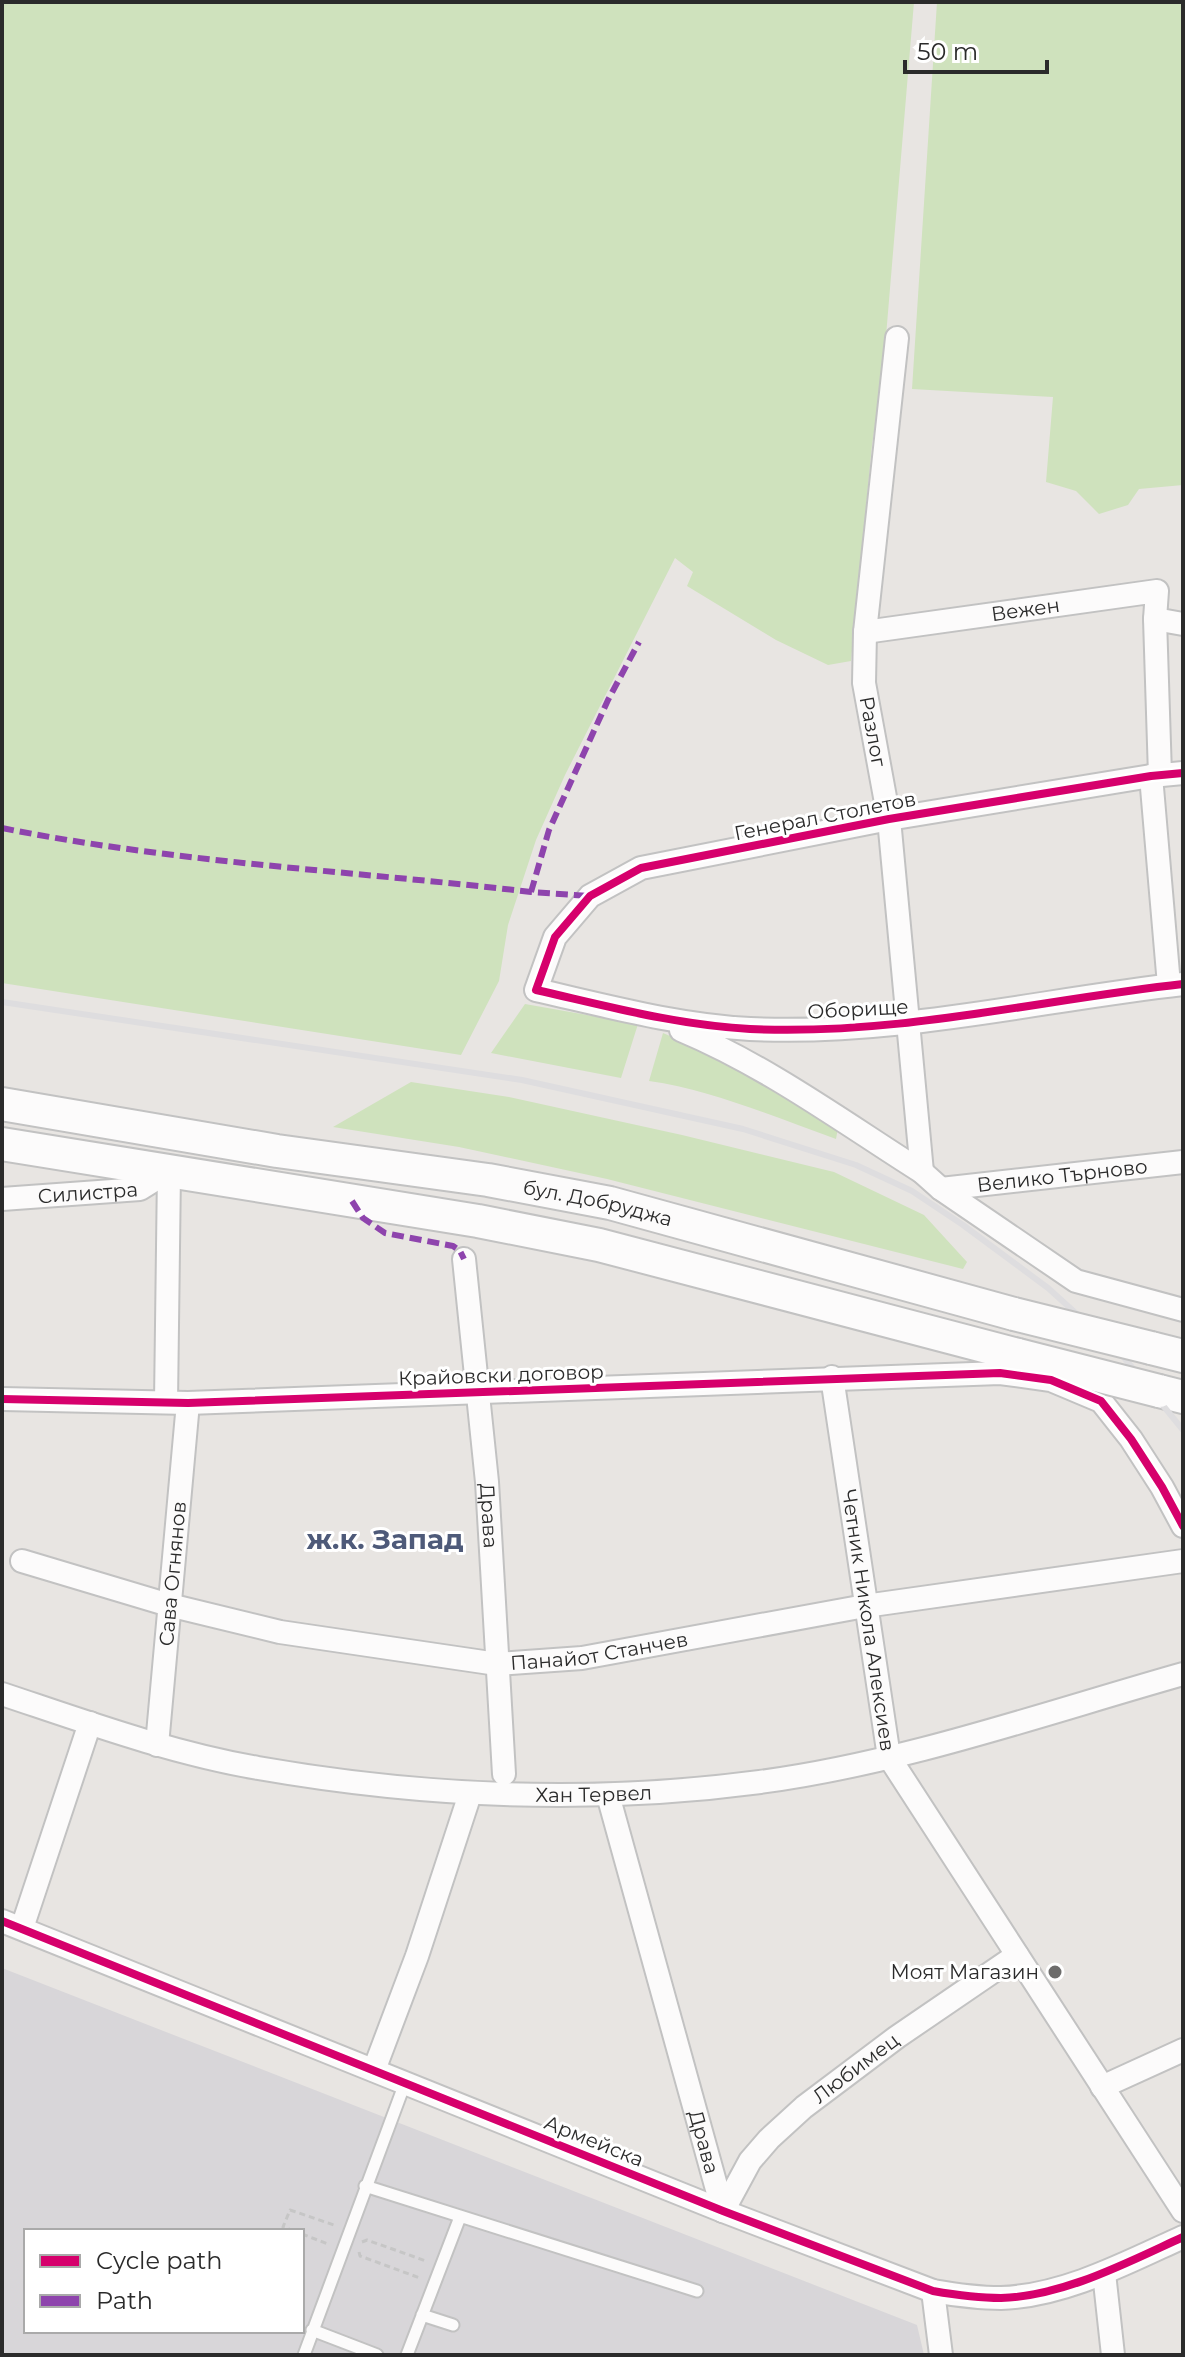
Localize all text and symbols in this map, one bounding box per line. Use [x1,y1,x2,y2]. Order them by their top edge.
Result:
scale bar [905,24,1047,74]
text: 50 m [917,37,978,66]
street label: Вежен [990,593,1061,626]
street label: Разлог [855,694,891,769]
street label: Генерал Столетов [732,787,918,845]
street label: Оборище [807,994,909,1024]
street label: Велико Търново [976,1154,1149,1197]
street label: бул. Добруджа [521,1175,675,1232]
street label: Силистра [37,1177,139,1208]
street label: Крайовски договор [398,1359,604,1391]
street label: Драва [475,1483,503,1549]
street label: Четник Никола Алексиев [837,1488,900,1753]
street label: Сава Огнянов [154,1500,191,1647]
district label: ж.к. Запад [306,1522,464,1556]
street label: Панайот Станчев [509,1627,690,1675]
street label: Хан Тервел [535,1780,653,1807]
place label: Моят Магазин [891,1960,1039,1984]
marker: Моят Магазин [1046,1963,1064,1981]
street label: Любимец [808,2028,904,2108]
street label: Драва [684,2107,724,2177]
street label: Армейска [541,2110,647,2172]
legend [24,2229,304,2333]
text: Cycle path [96,2246,223,2275]
text: Path [96,2286,153,2315]

